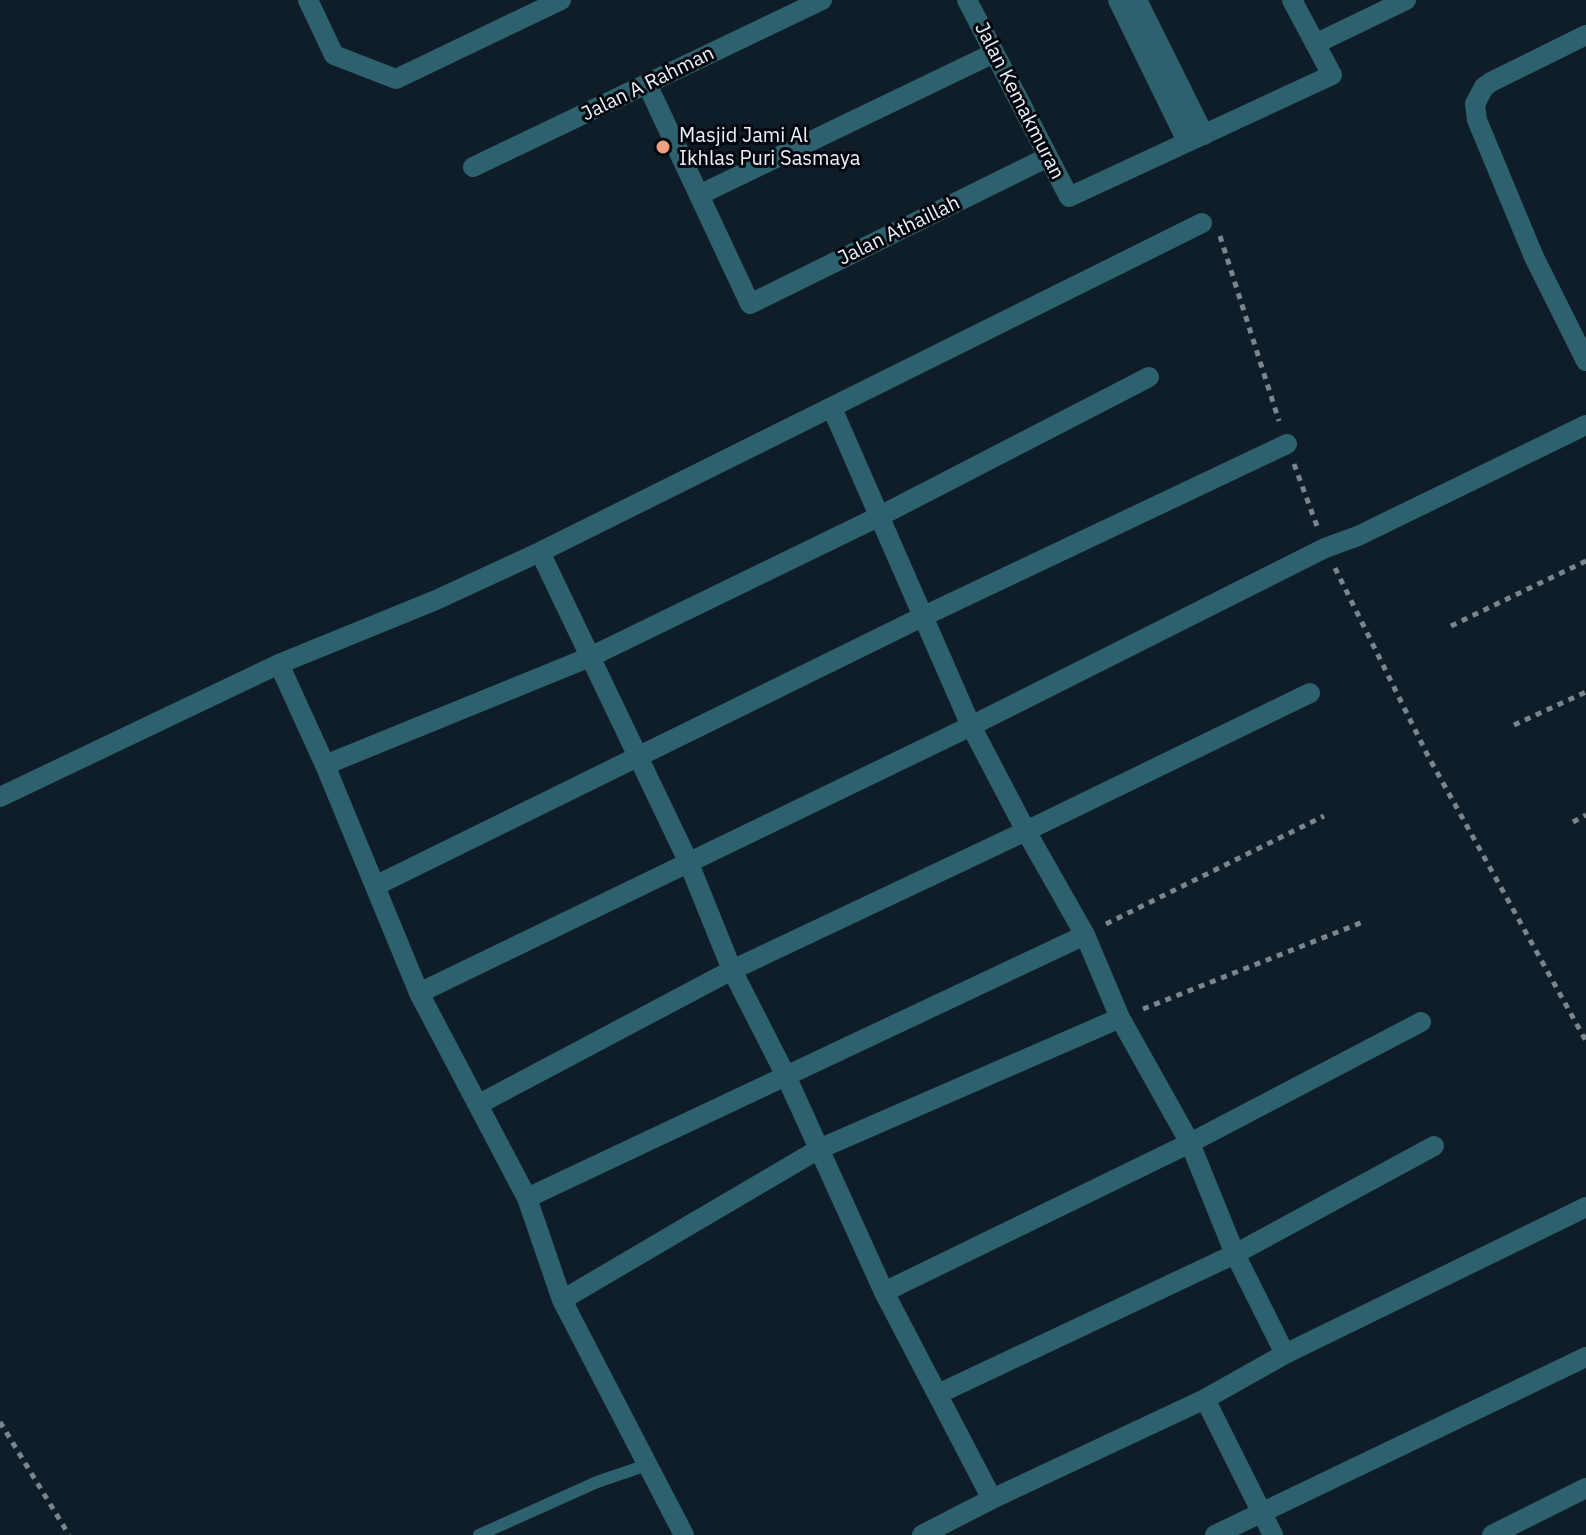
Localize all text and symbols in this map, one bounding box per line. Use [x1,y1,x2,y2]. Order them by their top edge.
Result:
street label: Jalan Kemakmuran [969,18,1069,184]
street label: Jalan A Rahman [578,41,718,127]
place label: Masjid Jami Al Ikhlas Puri Sasmaya [679,124,860,171]
marker: Masjid Jami Al Ikhlas Puri Sasmaya [654,138,672,156]
street label: Jalan Athaillah [834,191,964,271]

